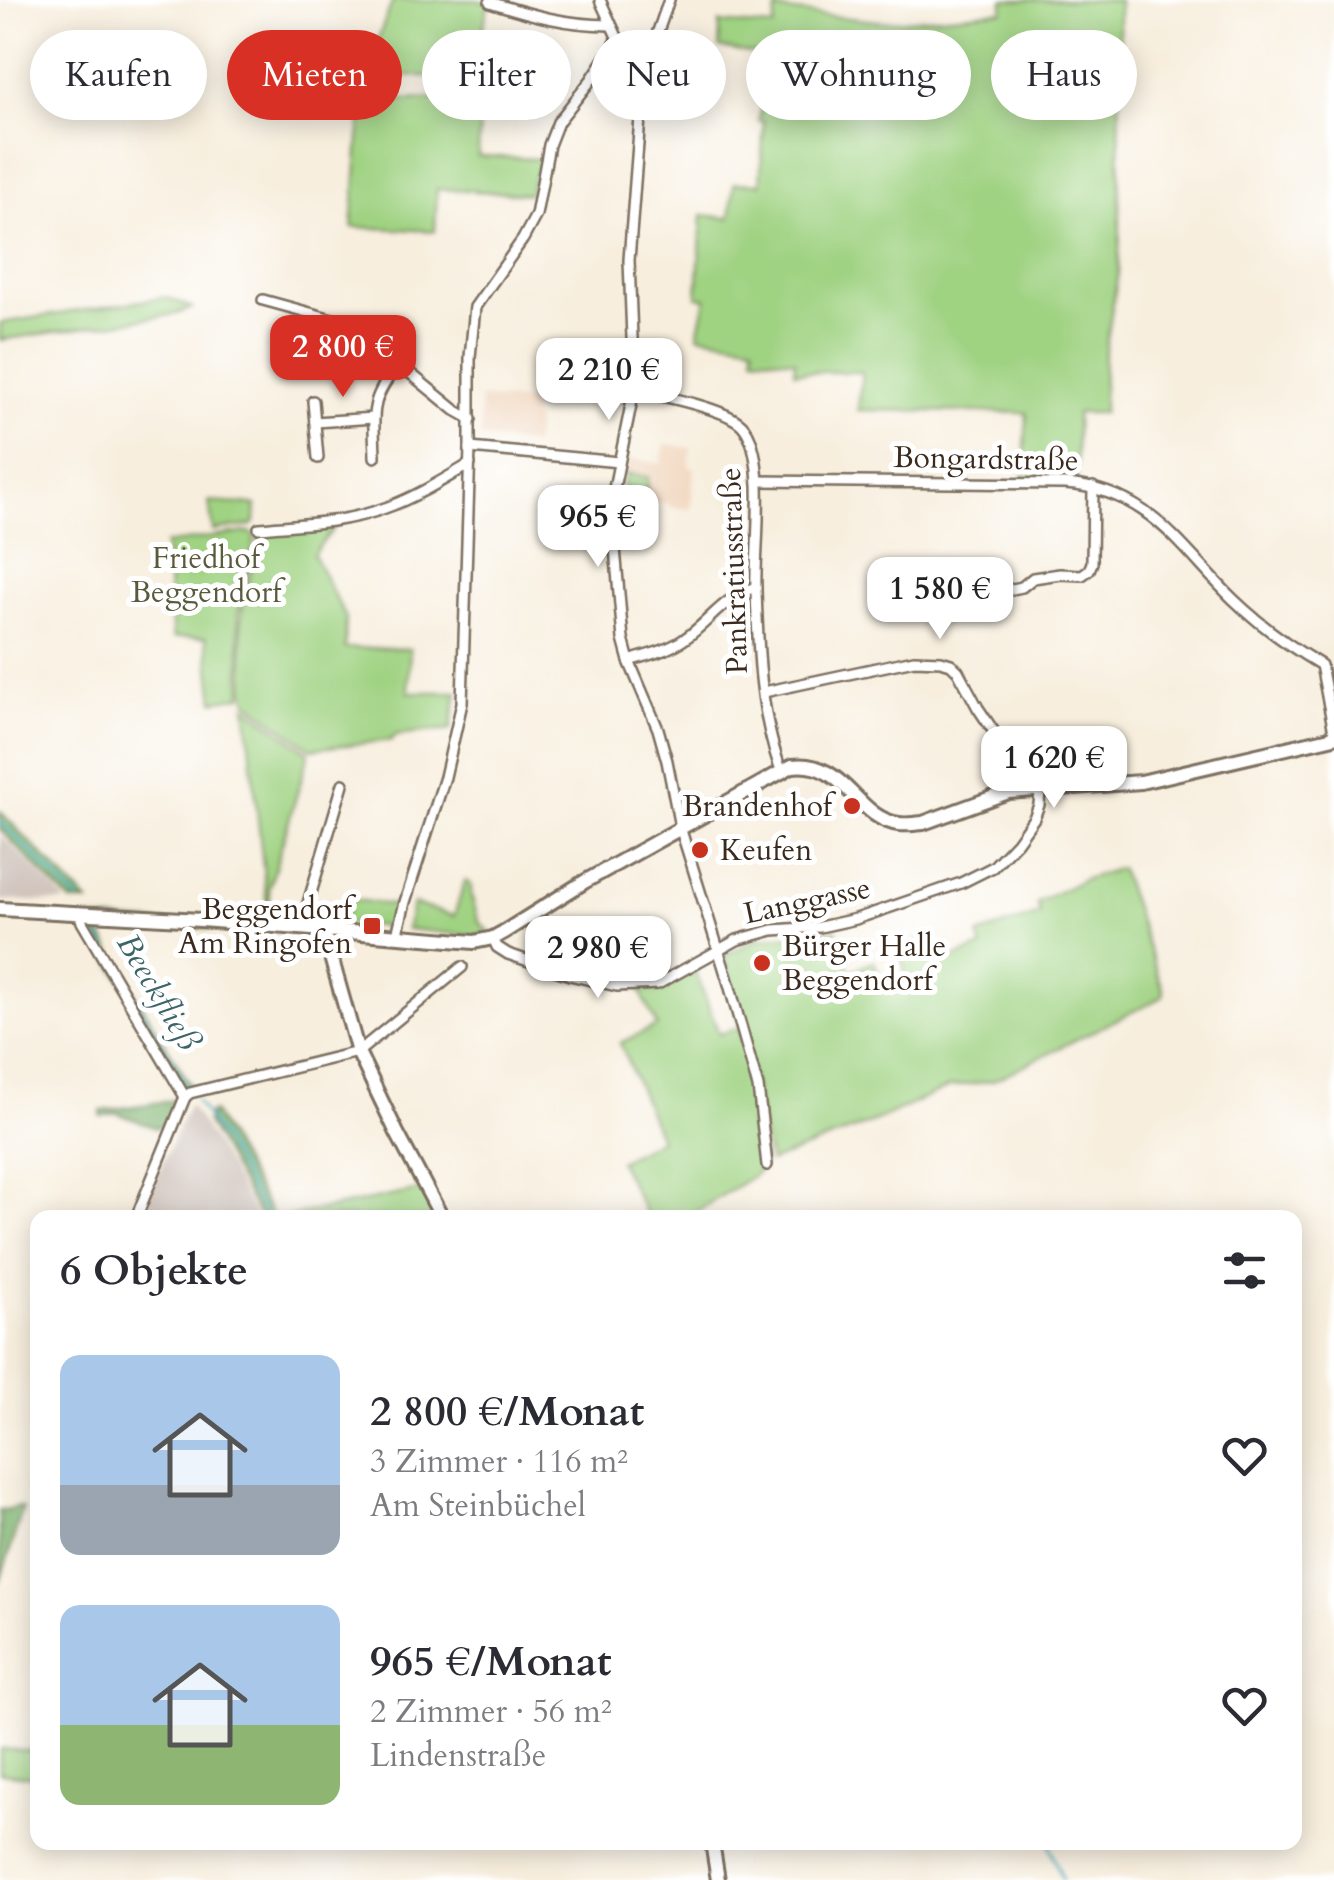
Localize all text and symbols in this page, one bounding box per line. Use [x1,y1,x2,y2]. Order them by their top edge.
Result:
chip: Kaufen [30,30,207,120]
chip: Mieten [227,30,402,120]
chip: Filter [422,30,571,120]
chip: Neu [591,30,726,120]
chip: Wohnung [746,30,971,120]
chip: Haus [991,30,1137,120]
pin: 2 800 € [251,315,435,400]
text: 2 800 € [292,325,394,369]
pin: 2 210 € [517,338,701,423]
text: 2 210 € [558,348,660,392]
street label: Bongardstraße [893,437,1079,481]
street label: Pankratiusstraße [710,467,758,675]
pin: 965 € [528,485,668,570]
text: 965 € [560,495,636,539]
park label: Friedhof Beggendorf [131,538,286,613]
pin: 1 580 € [848,557,1032,642]
text: 1 580 € [889,567,991,611]
pin: 1 620 € [962,726,1146,811]
text: 1 620 € [1003,736,1105,780]
place label: Brandenhof [682,786,837,827]
marker: Brandenhof [841,795,863,817]
place label: Keufen [720,830,812,871]
marker: Keufen [689,839,711,861]
street label: Langgasse [740,868,874,934]
place label: Beggendorf Am Ringofen [178,889,357,964]
marker: Beggendorf Am Ringofen [361,915,383,937]
pin: 2 980 € [506,916,690,1001]
water label: Beeckfließ [106,925,211,1060]
text: 2 980 € [547,926,649,970]
place label: Bürger Halle Beggendorf [782,926,946,1001]
marker: Bürger Halle Beggendorf [751,952,773,974]
text: 6 Objekte [60,1242,248,1299]
icon: filters [1217,1243,1272,1298]
text: 2 800 €/Monat [370,1383,644,1440]
icon: home [140,1395,260,1515]
icon: heart [1217,1428,1272,1483]
text: 3 Zimmer · 116 m² [370,1440,628,1484]
text: Am Steinbüchel [370,1484,586,1528]
text: 965 €/Monat [370,1633,611,1690]
icon: home [140,1645,260,1765]
icon: heart [1217,1678,1272,1733]
text: 2 Zimmer · 56 m² [370,1690,612,1734]
text: Lindenstraße [370,1734,546,1778]

